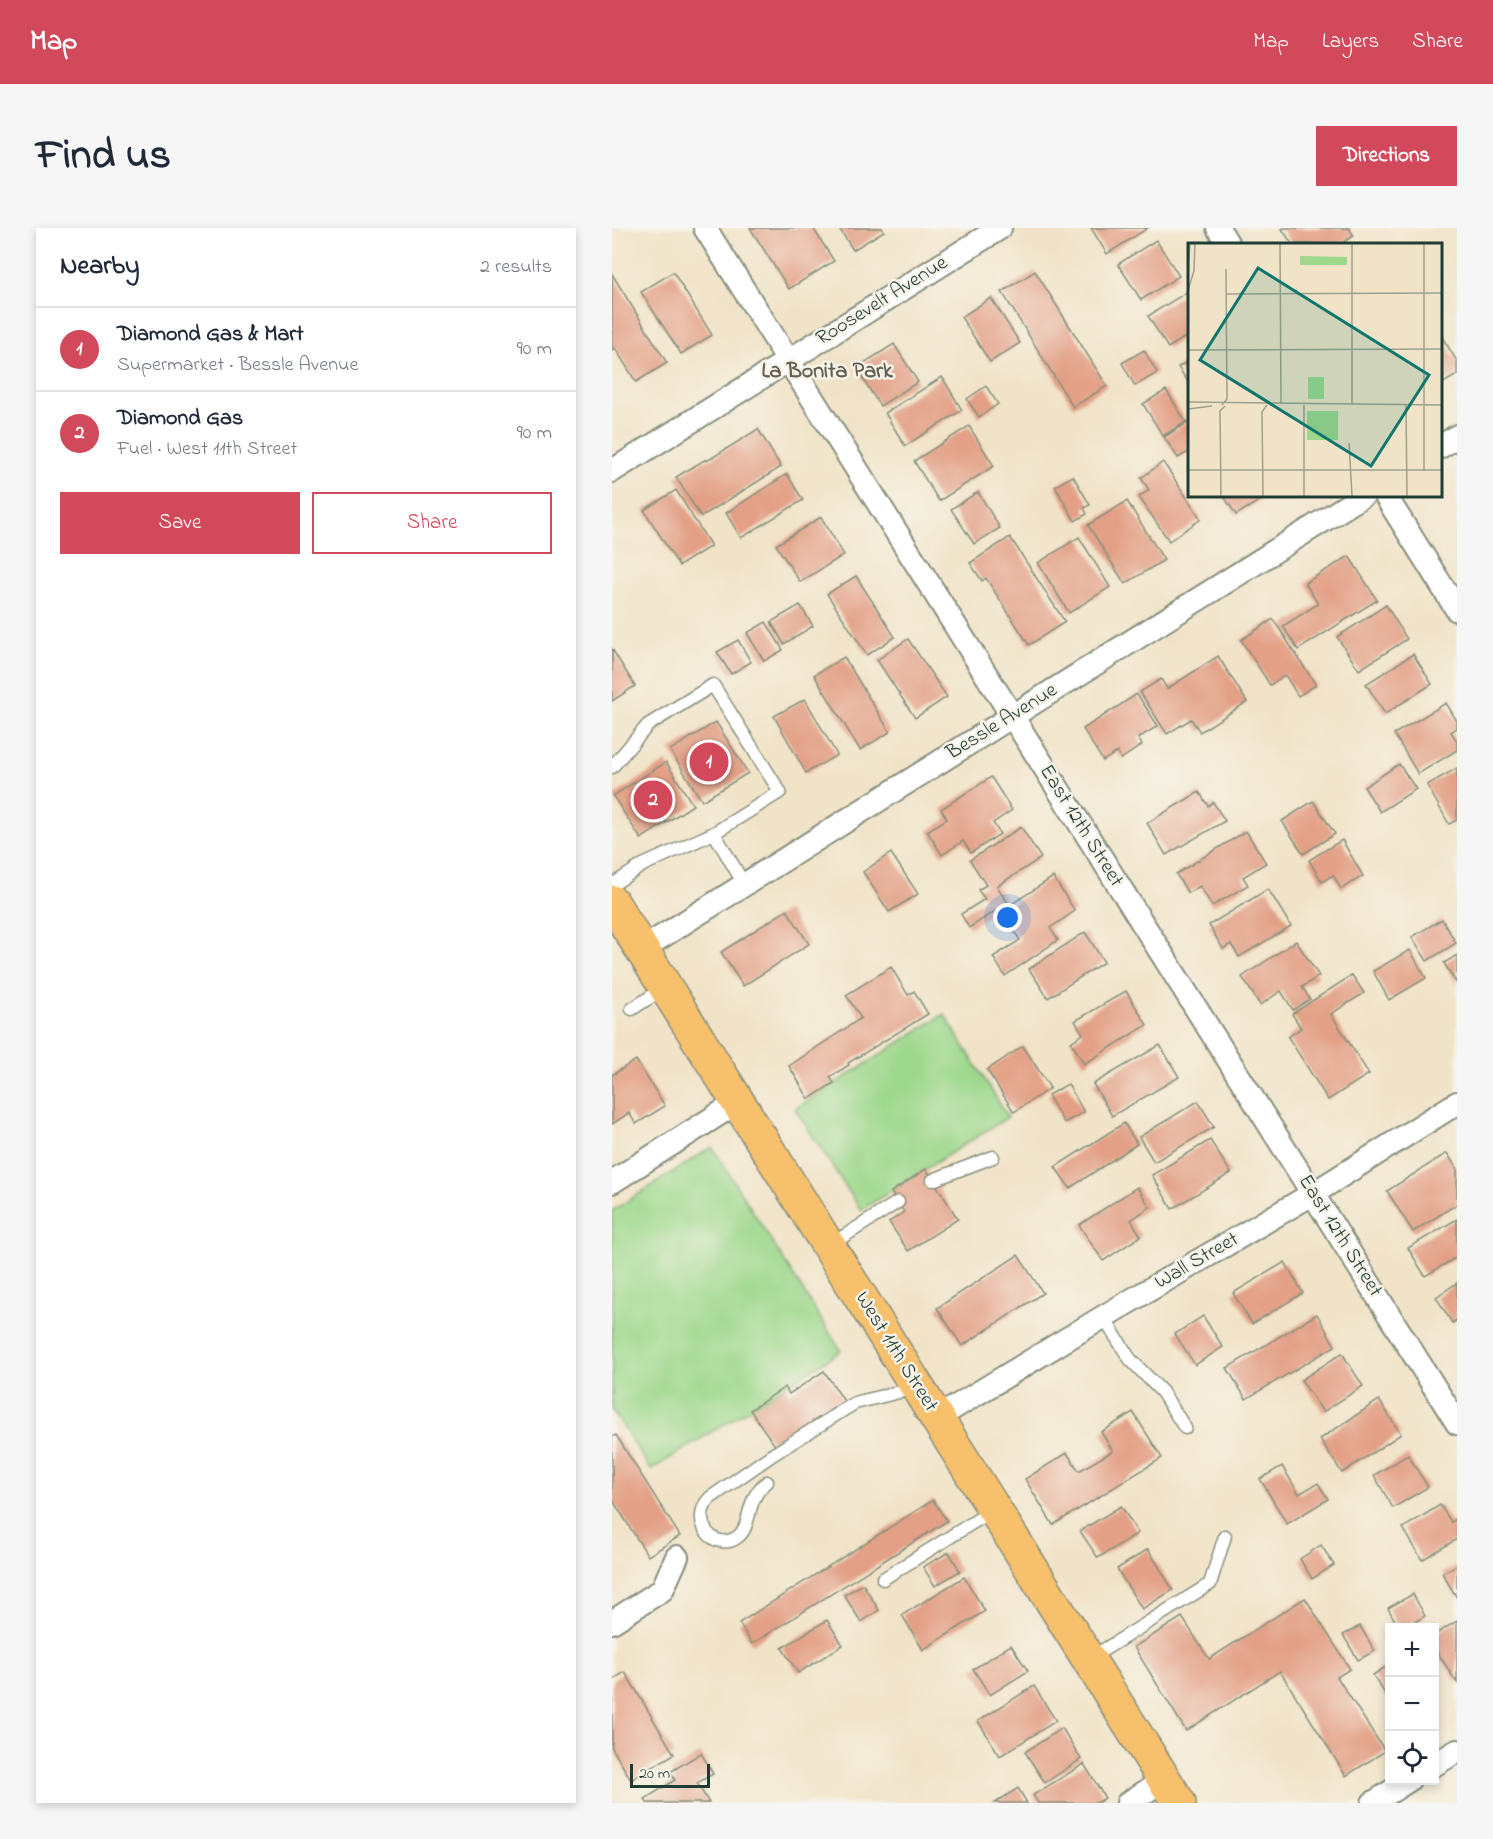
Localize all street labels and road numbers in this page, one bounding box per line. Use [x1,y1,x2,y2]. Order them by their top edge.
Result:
street label: Roosevelt Avenue [810,248,954,354]
street label: Bessle Avenue [940,676,1064,769]
street label: East 12th Street [1031,759,1131,893]
street label: East 12th Street [1290,1169,1390,1303]
street label: Wall Street [1149,1225,1245,1297]
street label: West 11th Street [847,1286,945,1418]

